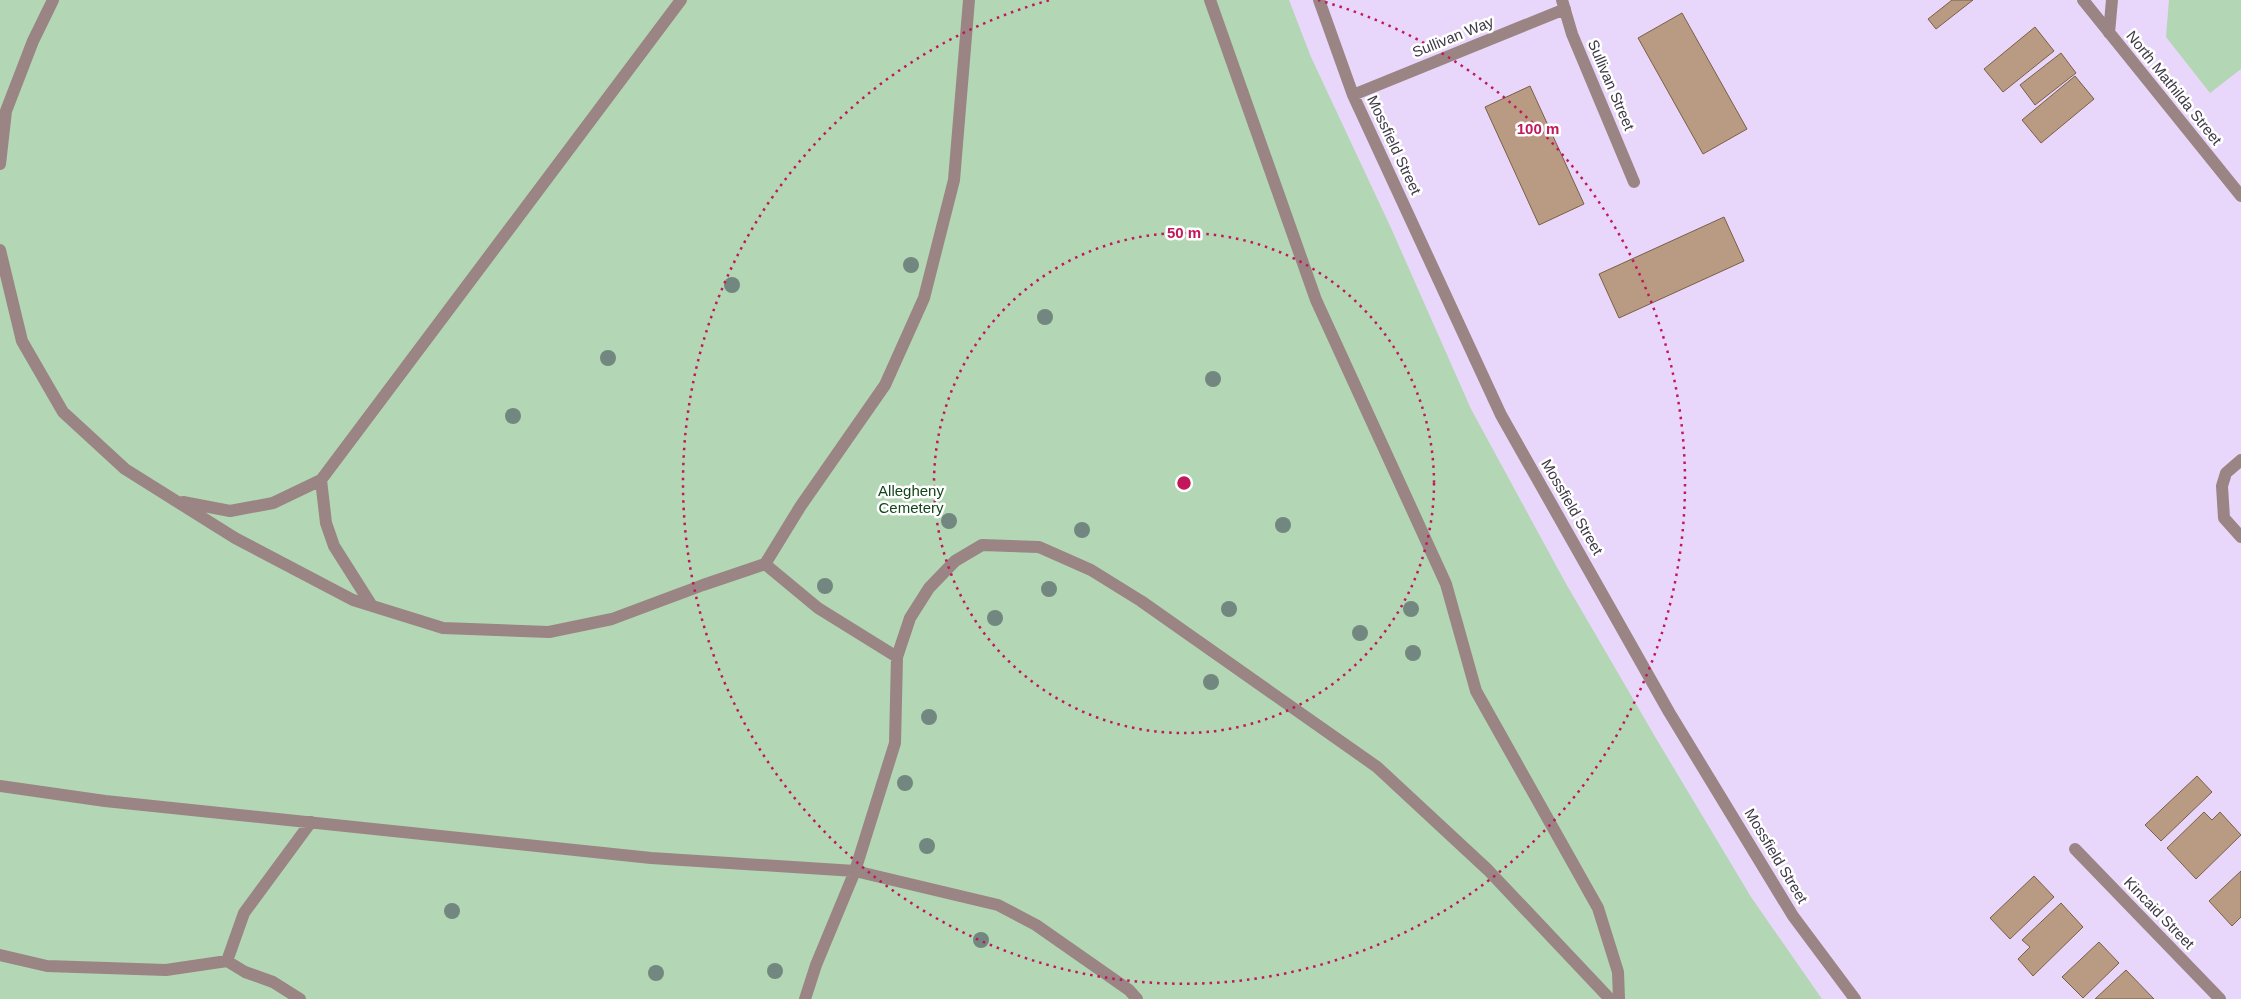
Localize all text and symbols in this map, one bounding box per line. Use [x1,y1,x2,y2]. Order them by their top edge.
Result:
street label: Sullivan Way [1410,12,1496,61]
street label: North Mathilda Street [2123,27,2226,149]
street label: Sullivan Street [1585,37,1639,133]
street label: Mossfield Street [1364,92,1425,198]
text: 100 m [1517,120,1559,137]
text: 50 m [1167,224,1201,241]
street label: Mossfield Street [1538,456,1607,558]
centre of rings [1175,474,1193,492]
park label: Allegheny Cemetery [878,482,944,516]
street label: Mossfield Street [1741,805,1812,907]
street label: Kincaid Street [2121,873,2198,953]

